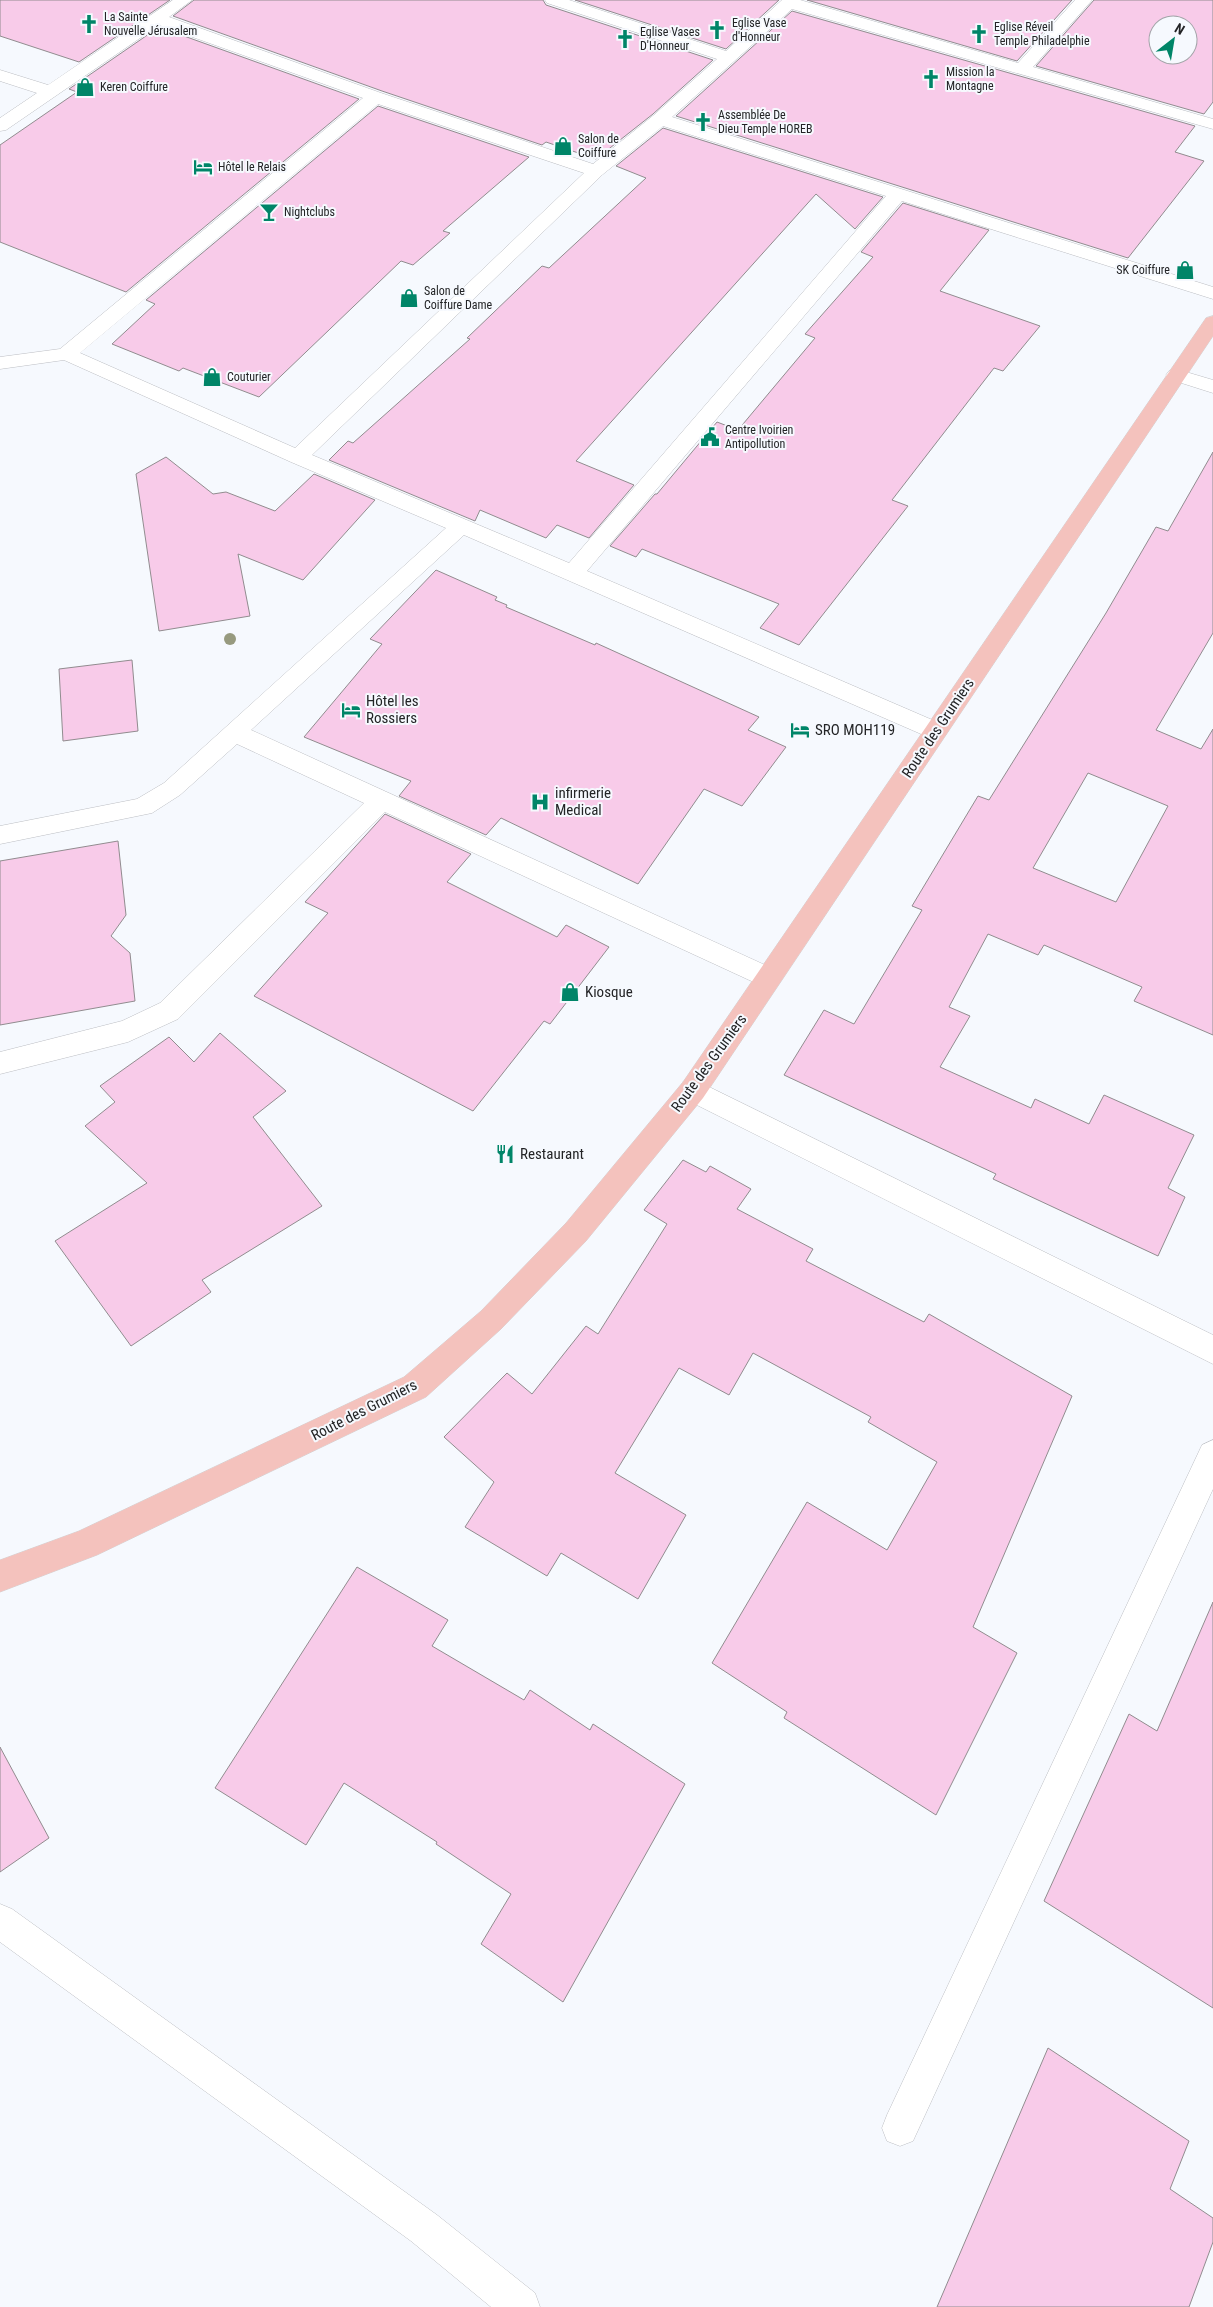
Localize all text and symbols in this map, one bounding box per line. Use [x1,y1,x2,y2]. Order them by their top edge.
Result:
place label: La Sainte Nouvelle Jérusalem [104,10,197,38]
church icon: La Sainte Nouvelle Jérusalem [78,13,100,35]
north arrow [1148,15,1198,65]
place label: Eglise Vase d'Honneur [732,16,787,44]
church icon: Eglise Vase d'Honneur [706,19,728,41]
place label: Eglise Réveil Temple Philadelphie [994,20,1090,48]
text: N [1172,20,1187,38]
church icon: Eglise Réveil Temple Philadelphie [968,23,990,45]
place label: Eglise Vases D'Honneur [640,25,700,53]
church icon: Eglise Vases D'Honneur [614,28,636,50]
place label: Mission la Montagne [946,65,995,93]
church icon: Mission la Montagne [920,68,942,90]
shop icon: Keren Coiffure [74,76,96,98]
place label: Keren Coiffure [100,80,168,94]
place label: Assemblée De Dieu Temple HOREB [718,108,812,136]
church icon: Assemblée De Dieu Temple HOREB [692,111,714,133]
place label: Salon de Coiffure [578,132,619,160]
shop icon: Salon de Coiffure [552,135,574,157]
hotel icon: Hôtel le Relais [192,156,214,178]
place label: Hôtel le Relais [218,160,286,174]
bar icon: Nightclubs [258,201,280,223]
place label: Nightclubs [284,205,335,219]
shop icon: SK Coiffure [1174,259,1196,281]
place label: SK Coiffure [1116,263,1170,277]
place label: Salon de Coiffure Dame [424,284,493,312]
shop icon: Salon de Coiffure Dame [398,287,420,309]
shop icon: Couturier [201,366,223,388]
place label: Couturier [227,370,271,384]
place label: Centre Ivoirien Antipollution [725,423,794,451]
public building icon: Centre Ivoirien Antipollution [699,426,721,448]
street label: Route des Grumiers [898,675,978,781]
place label: Hôtel les Rossiers [366,692,419,727]
hotel icon: Hôtel les Rossiers [340,699,362,721]
hotel icon: SRO MOH119 [789,719,811,741]
place label: SRO MOH119 [815,721,895,739]
place label: infirmerie Medical [555,784,611,819]
hospital icon: infirmerie Medical [529,791,551,813]
shop icon: Kiosque [559,981,581,1003]
place label: Kiosque [585,983,633,1001]
street label: Route des Grumiers [668,1011,751,1115]
restaurant icon: Restaurant [494,1143,516,1165]
place label: Restaurant [520,1145,584,1163]
street label: Route des Grumiers [308,1376,420,1444]

